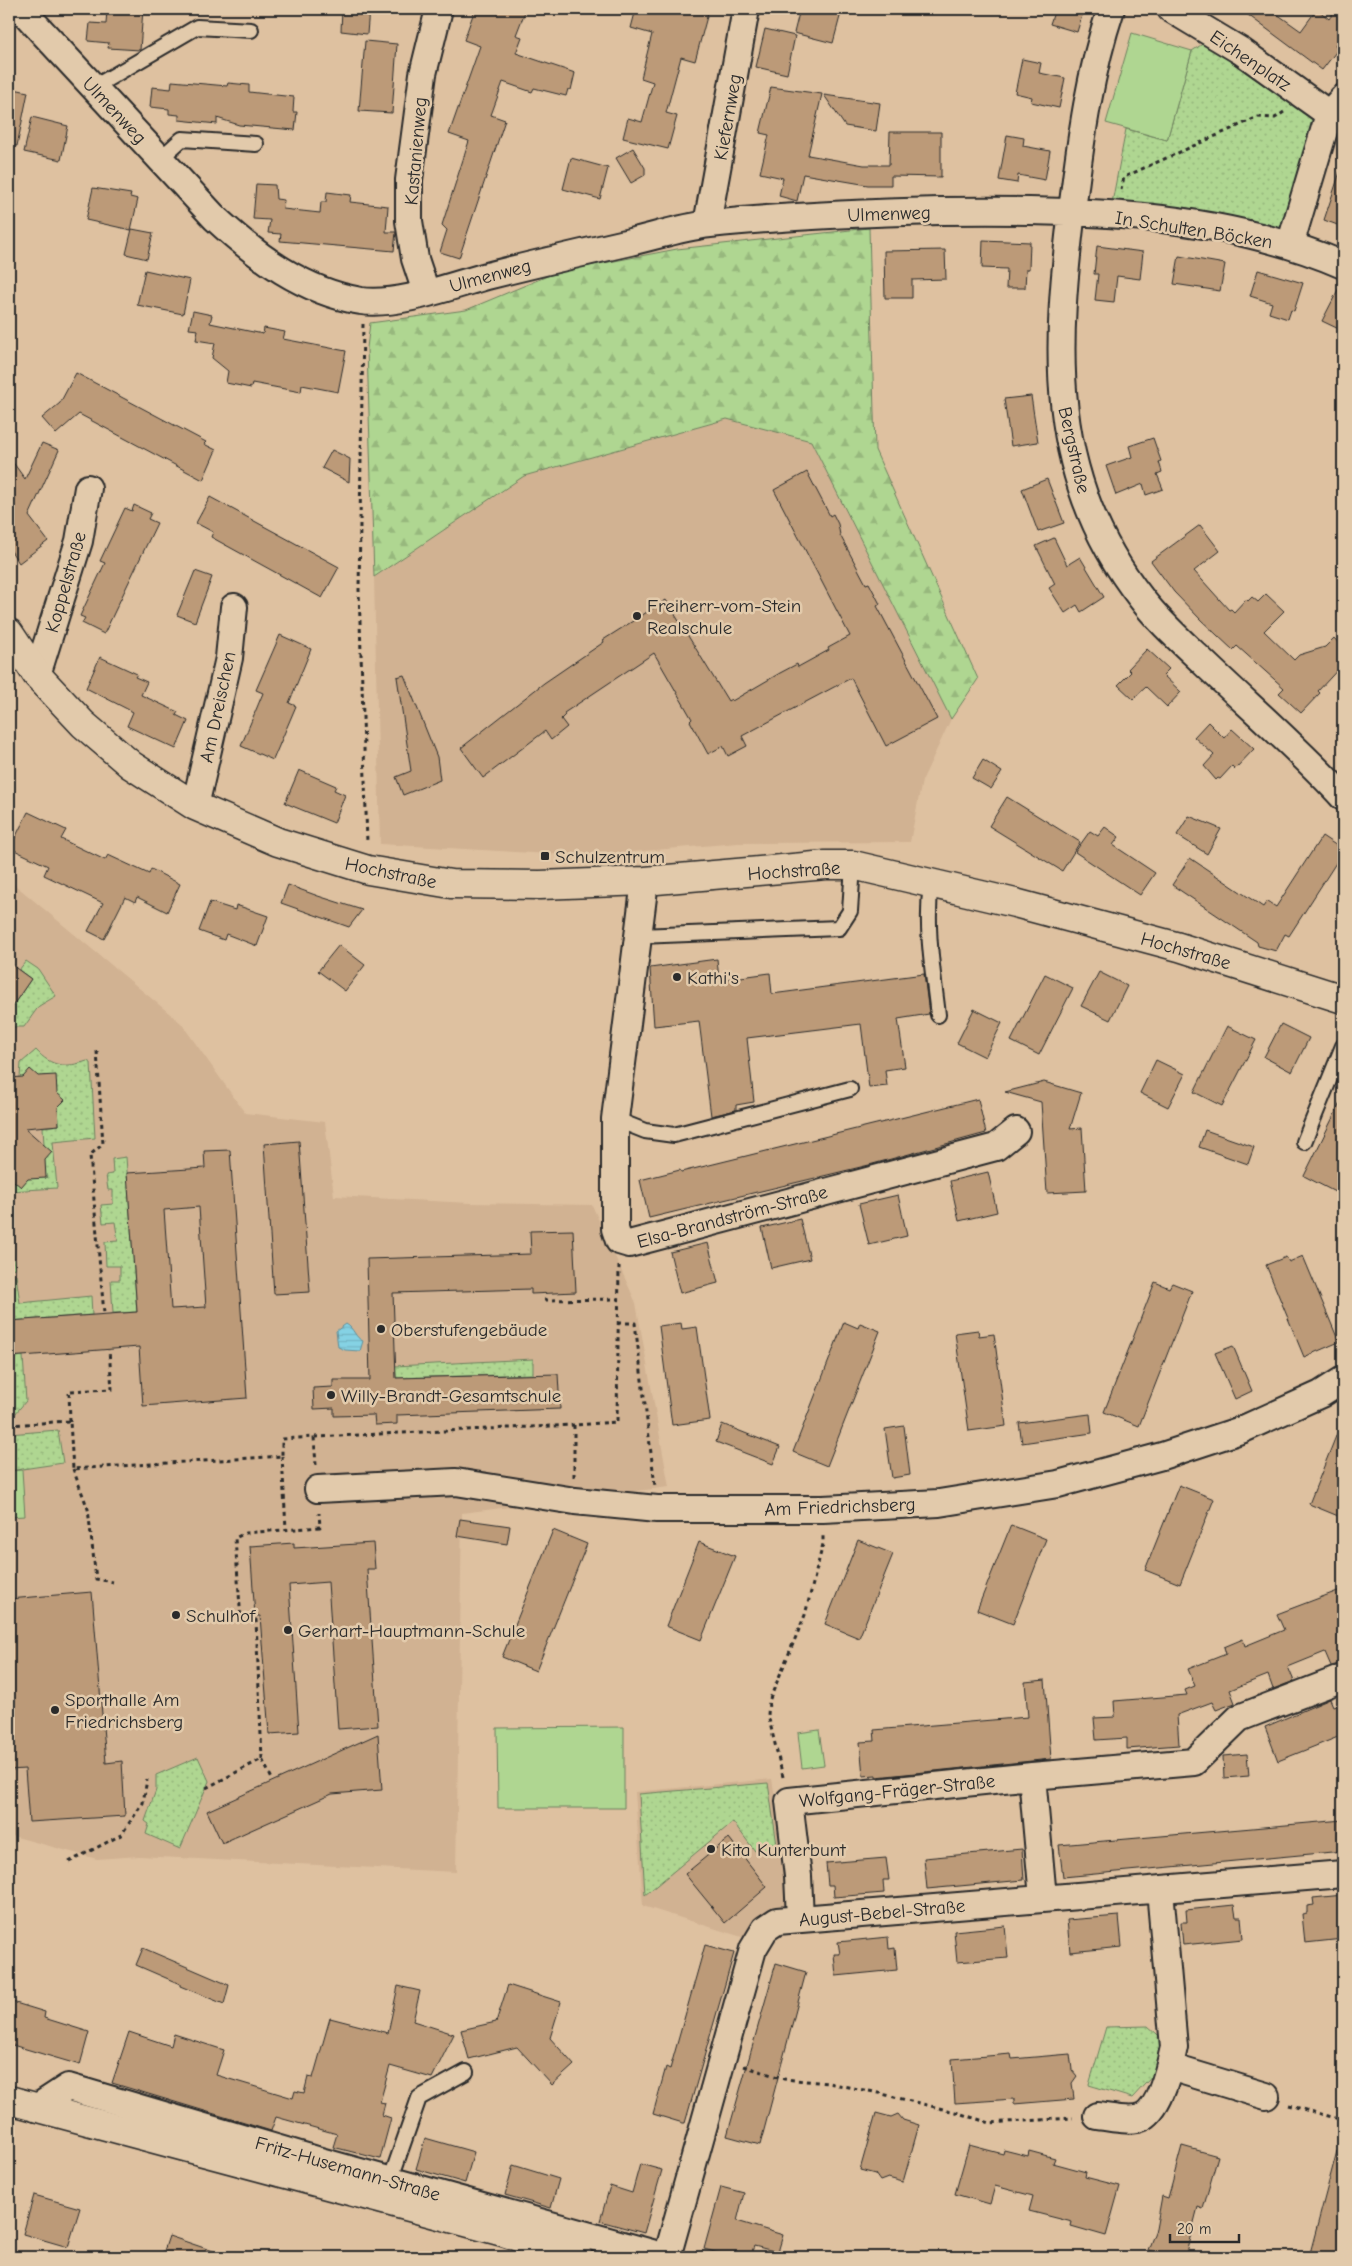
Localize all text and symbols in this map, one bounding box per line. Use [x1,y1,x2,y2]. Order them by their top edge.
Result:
street label: Eichenplatz [1206,26,1295,96]
street label: Kiefernweg [710,72,746,162]
street label: Ulmenweg [78,73,151,149]
street label: Kastanienweg [400,96,432,206]
street label: Ulmenweg [847,202,931,226]
street label: In Schulten Böcken [1114,207,1274,253]
street label: Ulmenweg [447,255,534,297]
street label: Bergstraße [1053,405,1095,496]
street label: Koppelstraße [41,529,91,635]
place label: Freiherr-vom-Stein Realschule [647,595,801,639]
marker: Freiherr-vom-Stein Realschule [631,610,643,622]
street label: Am Dreischen [195,650,241,765]
place label: Schulzentrum [555,846,665,868]
marker: Schulzentrum [539,850,551,862]
street label: Hochstraße [343,853,439,893]
street label: Hochstraße [747,857,841,885]
street label: Hochstraße [1138,928,1233,974]
place label: Kathi's [687,967,739,989]
marker: Kathi's [671,971,683,983]
street label: Elsa-Brandström-Straße [635,1181,830,1253]
place label: Oberstufengebäude [391,1319,547,1341]
marker: Oberstufengebäude [375,1323,387,1335]
place label: Willy-Brandt-Gesamtschule [341,1385,561,1407]
marker: Willy-Brandt-Gesamtschule [325,1389,337,1401]
street label: Am Friedrichsberg [764,1493,916,1521]
place label: Schulhof [186,1605,257,1627]
marker: Schulhof [170,1609,182,1621]
place label: Gerhart-Hauptmann-Schule [298,1620,525,1642]
marker: Gerhart-Hauptmann-Schule [282,1624,294,1636]
place label: Sporthalle Am Friedrichsberg [65,1689,183,1733]
marker: Sporthalle Am Friedrichsberg [49,1704,61,1716]
street label: Wolfgang-Fräger-Straße [798,1770,996,1812]
place label: Kita Kunterbunt [721,1839,846,1861]
marker: Kita Kunterbunt [705,1843,717,1855]
street label: August-Bebel-Straße [798,1895,966,1931]
street label: Fritz-Husemann-Straße [253,2132,443,2206]
scale bar [1170,2211,1238,2243]
text: 20 m [1177,2220,1211,2238]

